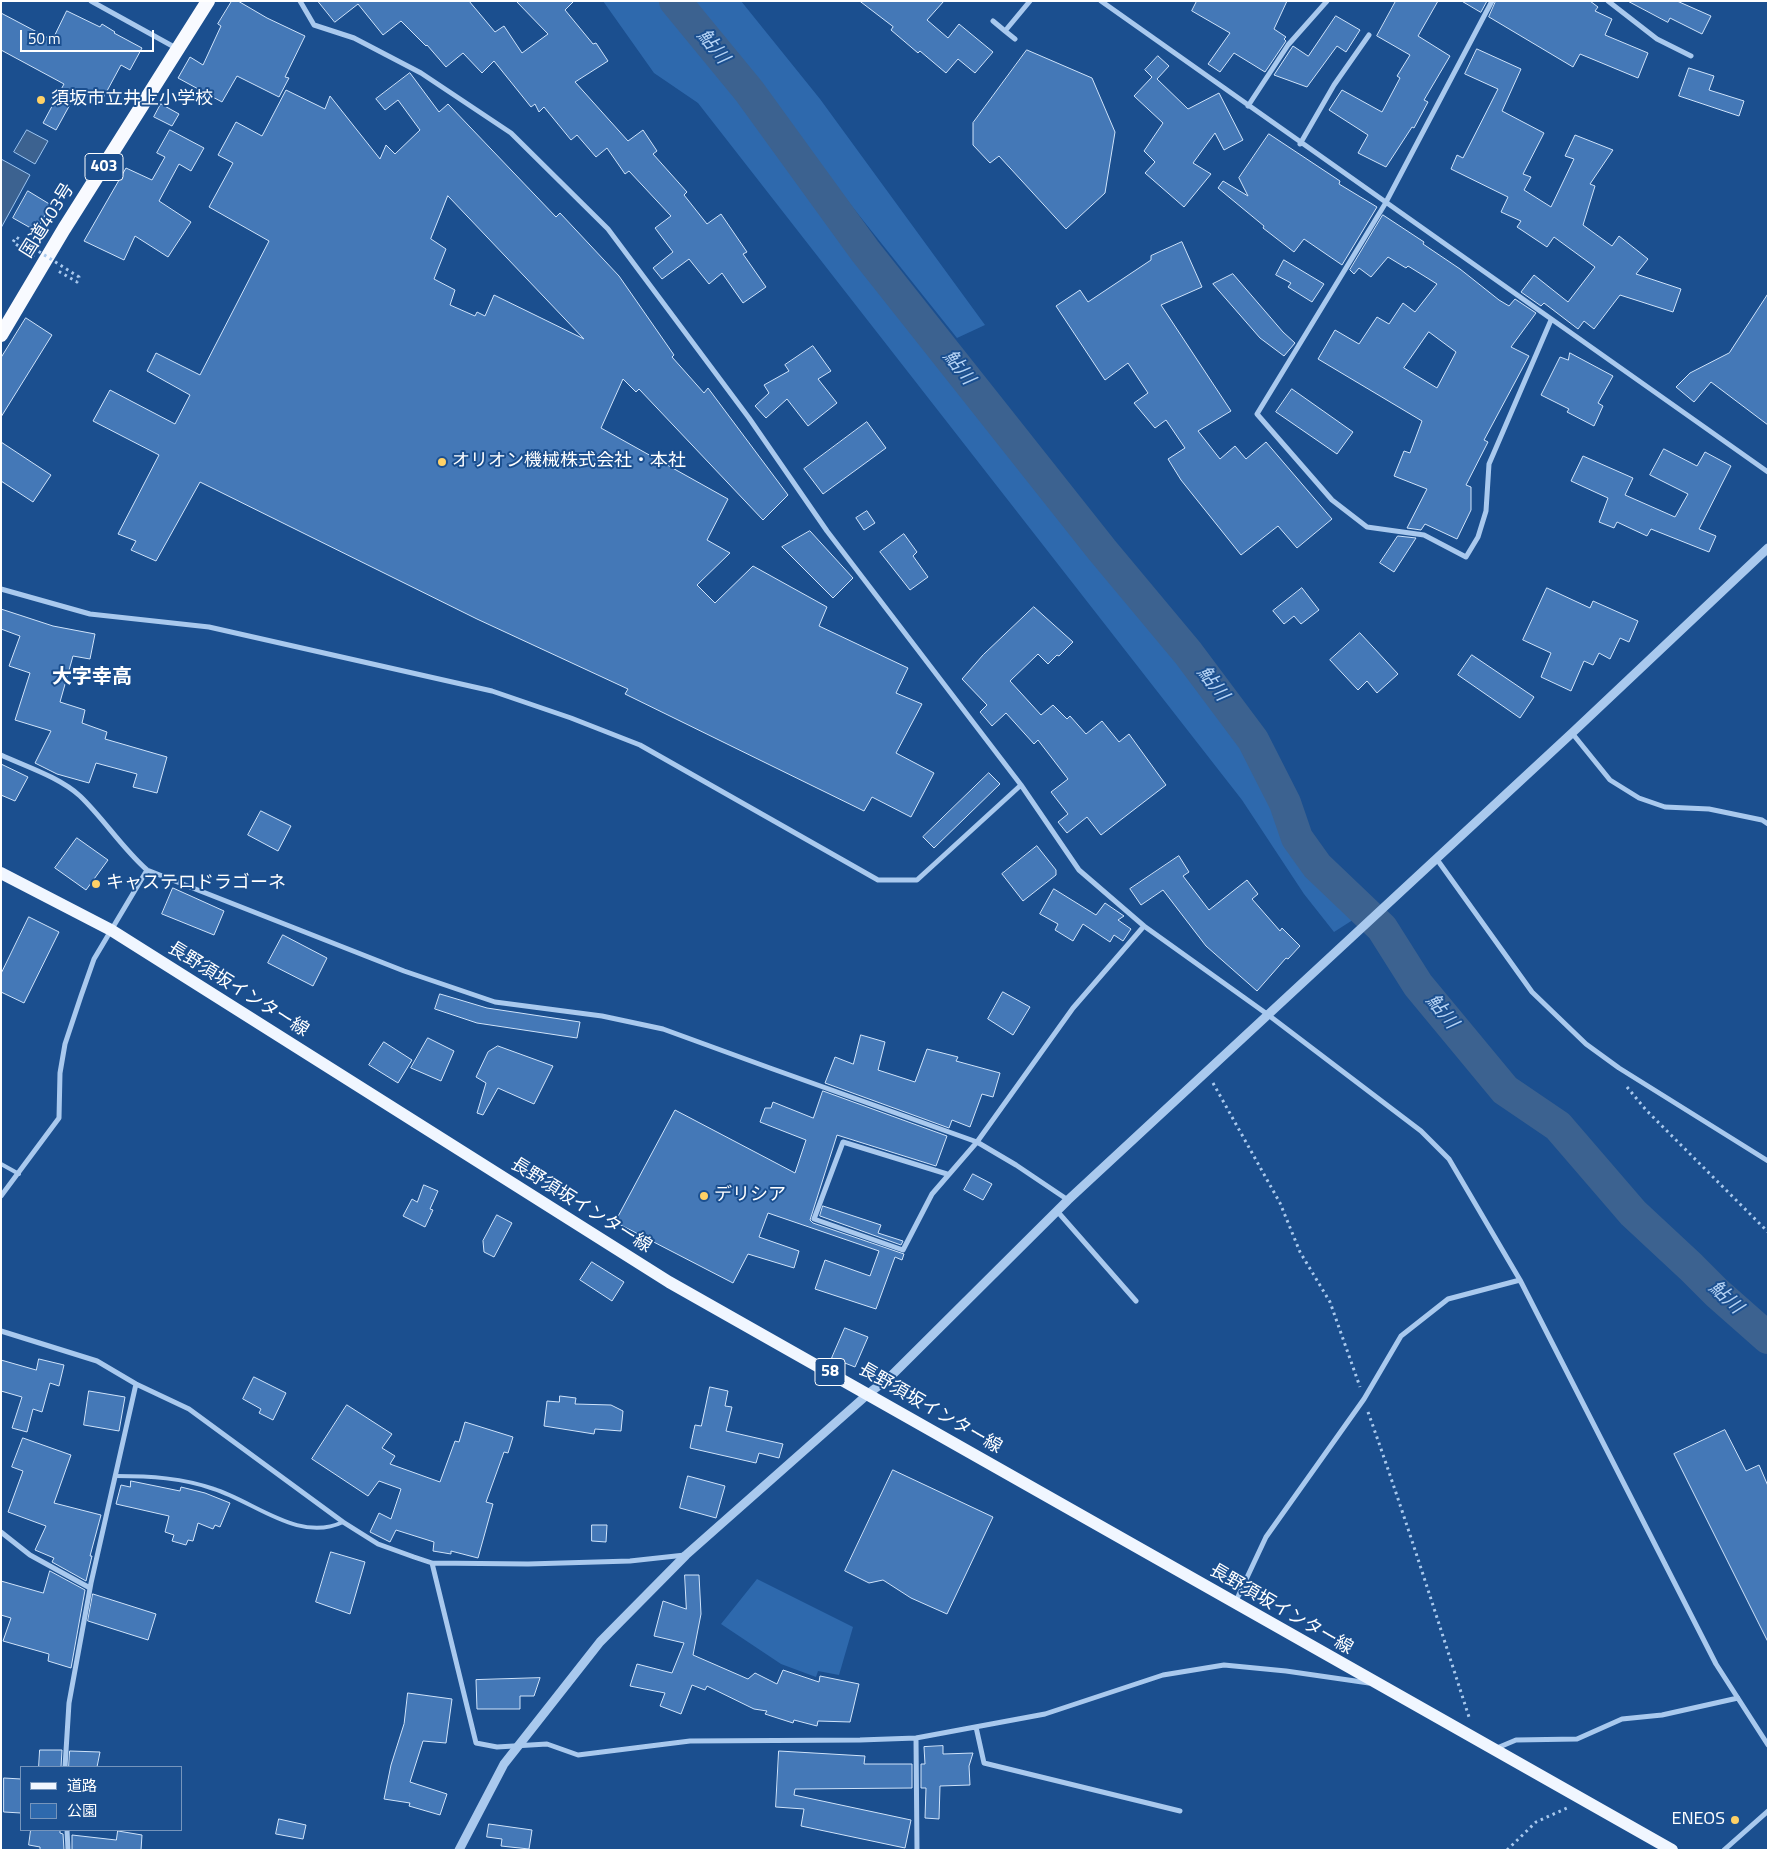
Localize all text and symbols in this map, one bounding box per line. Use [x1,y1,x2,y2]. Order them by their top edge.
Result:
scale bar [22,20,156,52]
water label: 鮎川 [691,25,733,69]
text: 50 m [28,27,61,50]
place label: 須坂市立井上小学校 [51,89,213,111]
marker: 須坂市立井上小学校 [35,94,47,106]
road number: 403 [85,154,123,180]
street label: 国道403号 [17,180,79,262]
water label: 鮎川 [937,346,979,390]
place label: オリオン機械株式会社・本社 [452,451,686,473]
marker: オリオン機械株式会社・本社 [436,456,448,468]
water label: 鮎川 [1191,662,1233,706]
district label: 大字幸高 [52,666,132,690]
place label: キャステロドラゴーネ [106,873,286,895]
marker: キャステロドラゴーネ [90,878,102,890]
street label: 長野須坂インター線 [164,938,312,1042]
water label: 鮎川 [1420,990,1462,1034]
street label: 長野須坂インター線 [507,1154,655,1258]
place label: デリシア [714,1185,786,1207]
marker: デリシア [698,1190,710,1202]
water label: 鮎川 [1703,1277,1747,1319]
road number: 58 [815,1358,845,1385]
street label: 長野須坂インター線 [854,1359,1006,1459]
street label: 長野須坂インター線 [1205,1560,1357,1660]
legend [20,1766,182,1831]
text: 道路 [67,1774,97,1797]
text: 公園 [67,1799,97,1822]
place label: ENEOS [1671,1809,1725,1831]
marker: ENEOS [1729,1814,1741,1826]

